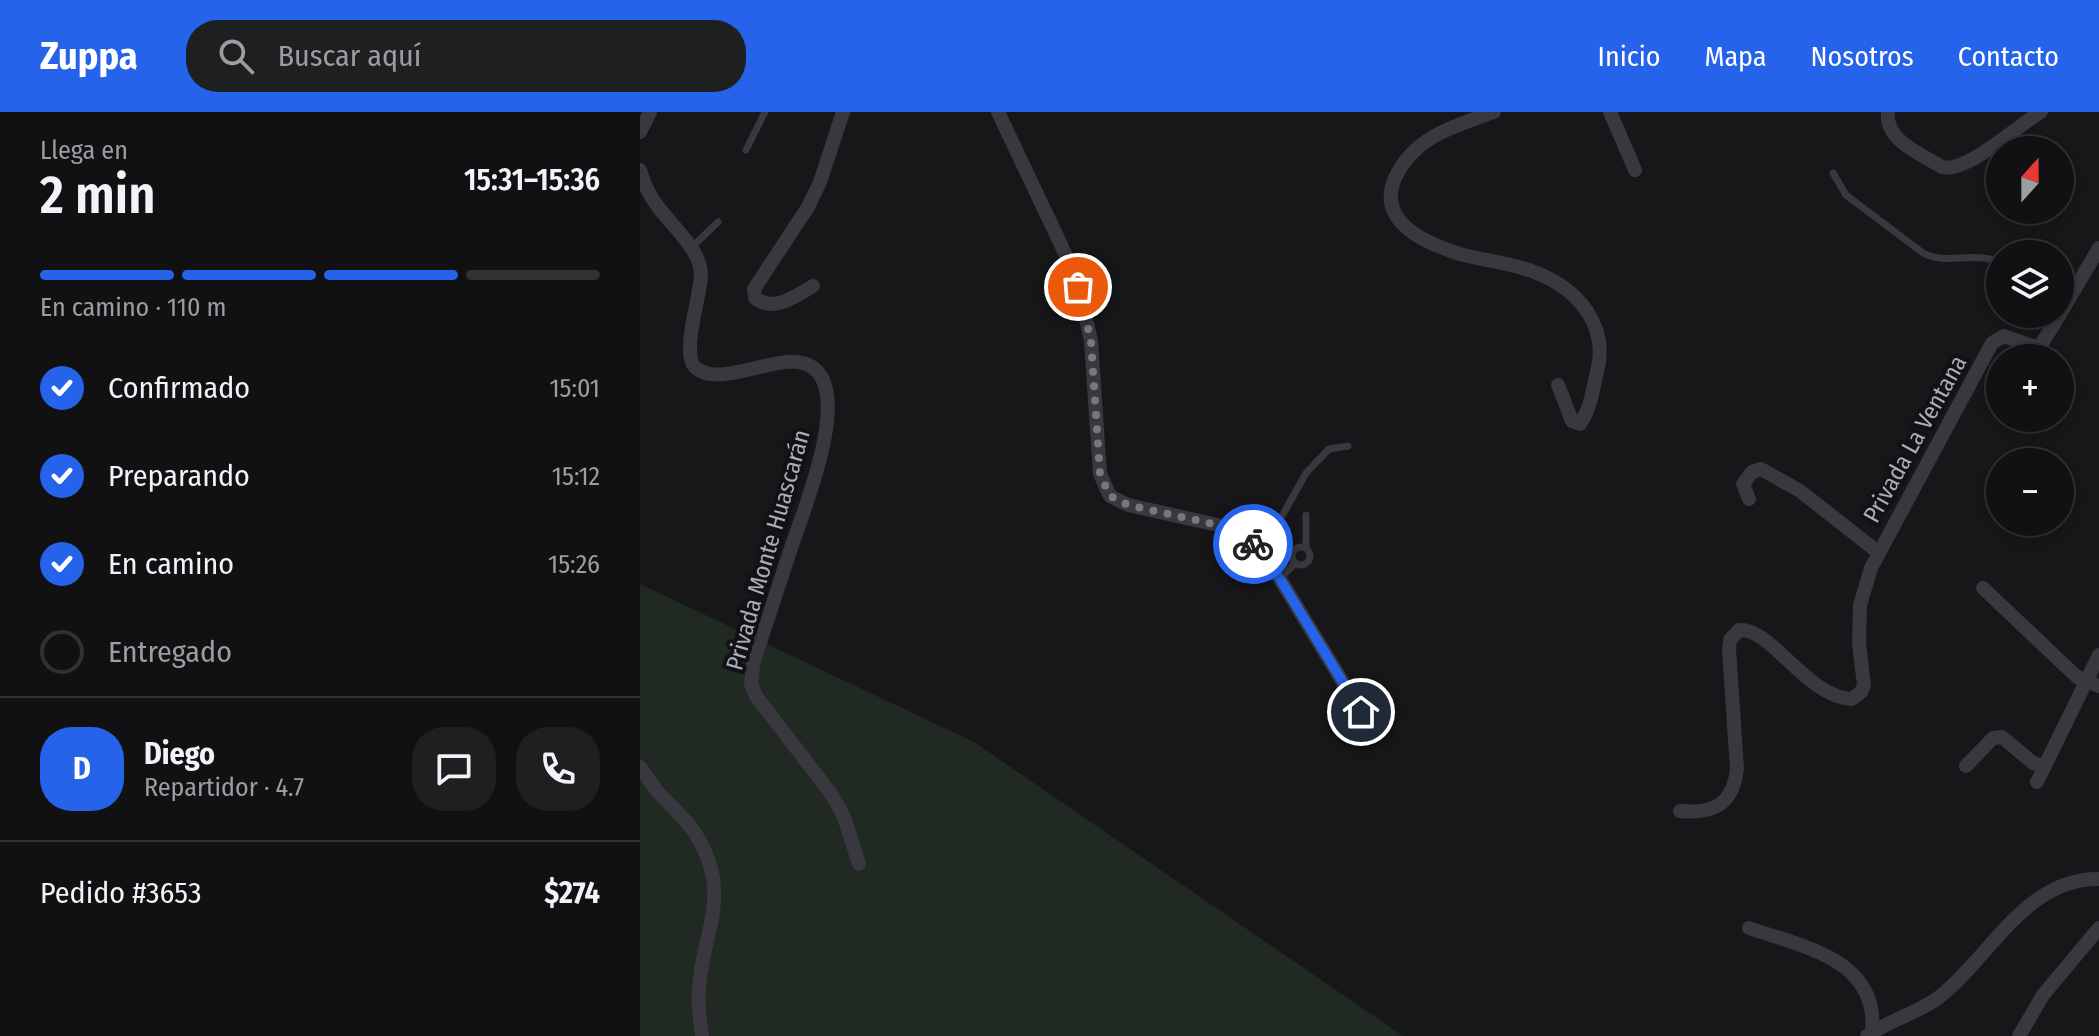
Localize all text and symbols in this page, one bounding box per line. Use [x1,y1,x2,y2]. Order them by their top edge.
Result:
search box [186,20,746,92]
text: Zuppa [40,33,138,79]
icon: search [214,34,258,78]
text: Buscar aquí [278,38,421,74]
text: Inicio [1598,40,1660,73]
text: Mapa [1704,40,1766,73]
text: Nosotros [1810,40,1914,73]
text: Contacto [1958,40,2059,73]
text: Llega en [40,135,128,166]
north arrow [1986,136,2074,224]
map controls [1986,136,2074,536]
text: 15:31–15:36 [464,162,600,198]
text: 2 min [40,164,156,227]
button: layers [1986,240,2074,328]
pin [1044,253,1112,321]
icon: bag [1056,265,1100,309]
text: En camino · 110 m [40,292,227,323]
button: + [1986,344,2074,432]
street label: Privada La Ventana [1857,351,1973,527]
icon: check [40,366,84,410]
text: Confirmado [108,370,250,406]
text: 15:01 [549,373,600,404]
street label: Privada Monte Huascarán [720,426,816,674]
button: − [1986,448,2074,536]
icon: check [40,454,84,498]
text: Preparando [108,458,250,494]
text: 15:12 [552,461,600,492]
courier [1213,504,1293,584]
icon: bike [1231,522,1275,566]
icon: check [40,542,84,586]
text: En camino [108,546,234,582]
text: 15:26 [548,549,600,580]
text: Entregado [108,634,232,670]
pin [1327,678,1395,746]
icon: home [1339,690,1383,734]
button: chat [412,727,496,811]
button: phone [516,727,600,811]
text: Diego [144,736,215,772]
text: D [73,751,91,787]
text: Repartidor · 4.7 [144,772,304,803]
text: Pedido #3653 [40,875,201,911]
text: $274 [544,875,600,911]

